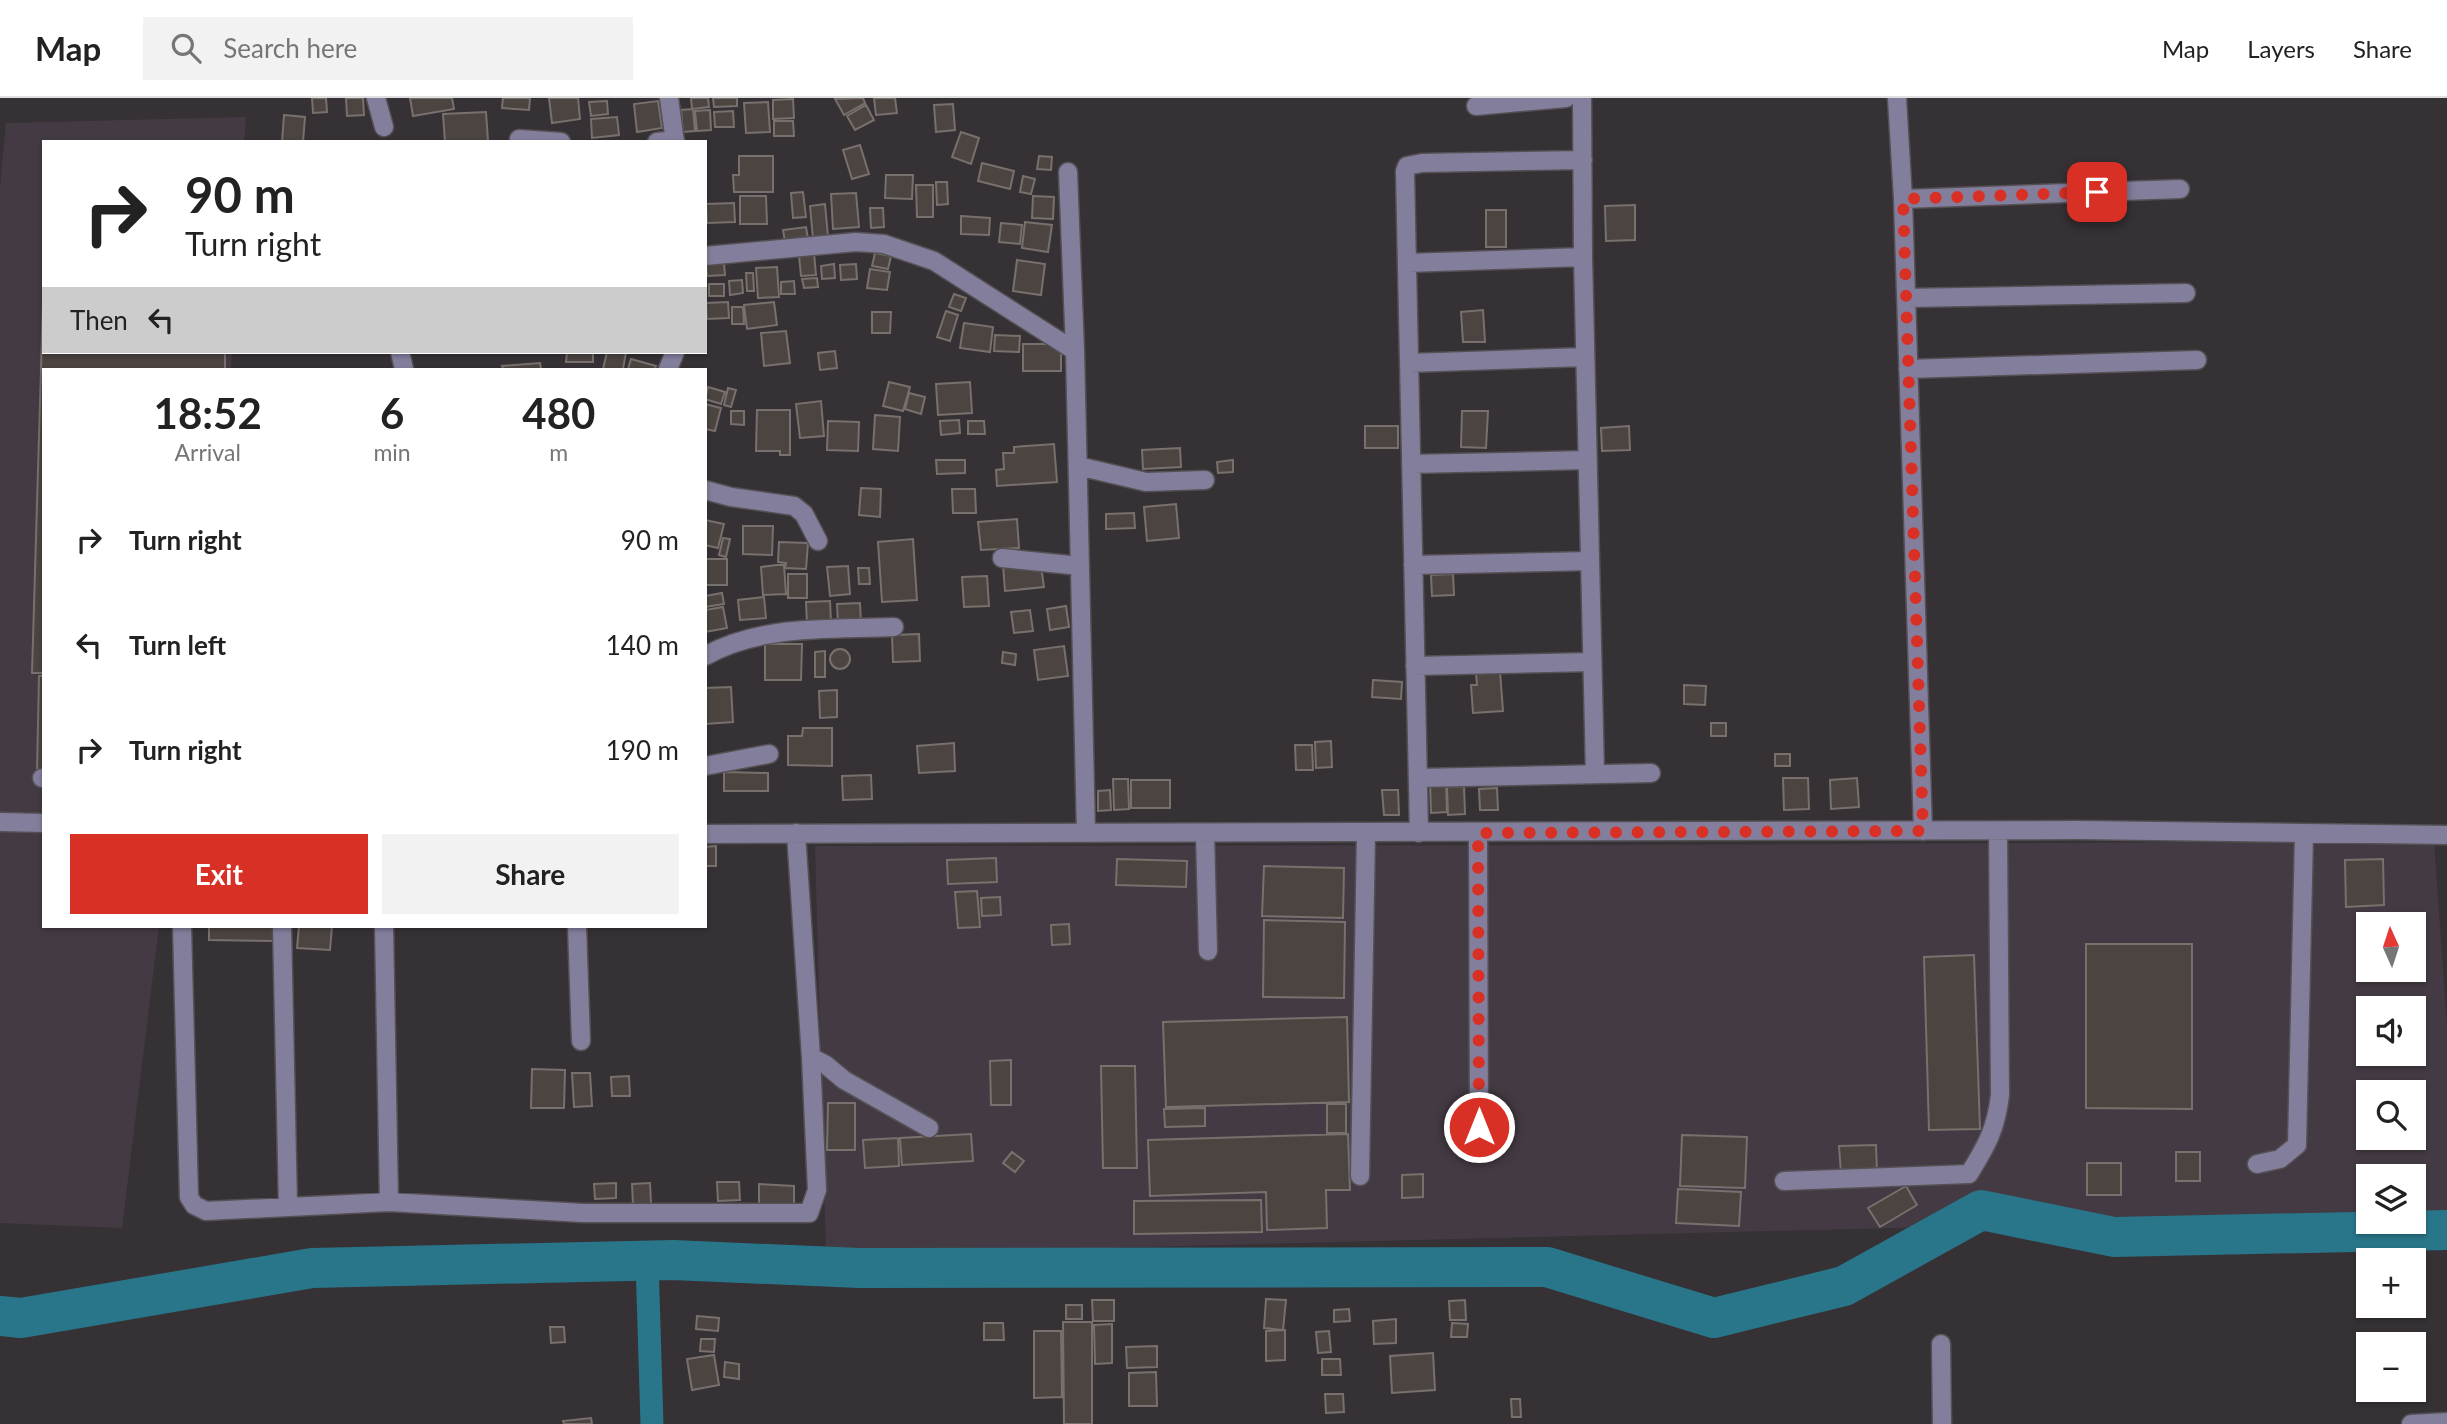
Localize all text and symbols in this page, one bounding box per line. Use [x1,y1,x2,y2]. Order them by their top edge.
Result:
search box [143,17,633,80]
text: Map [35,28,101,68]
icon: search [167,29,205,67]
text: Search here [223,32,357,64]
text: Map [2162,34,2209,63]
text: Layers [2247,34,2315,63]
text: Share [2353,34,2412,63]
pin [2067,162,2127,222]
text: 90 m [185,165,295,223]
icon: right [70,168,161,259]
icon: arrive [2078,173,2116,211]
text: Turn right [185,224,321,263]
icon: left [142,301,180,339]
text: Then [70,304,128,336]
text: 18:52 [154,388,262,438]
text: 6 [380,388,404,438]
text: 480 [522,388,595,438]
text: Arrival [175,438,241,466]
text: min [373,438,411,466]
text: m [549,438,568,466]
icon: right [70,521,108,559]
text: Turn right [129,524,242,556]
text: 90 m [621,524,679,556]
icon: left [70,626,108,664]
text: Turn left [129,629,226,661]
text: 140 m [606,629,679,661]
icon: right [70,731,108,769]
text: Turn right [129,734,242,766]
text: 190 m [606,734,679,766]
button: Exit [70,834,368,914]
button: Share [382,834,679,914]
north arrow [2356,912,2426,982]
map controls [2356,912,2426,1402]
button: sound [2356,996,2426,1066]
button: search [2356,1080,2426,1150]
position arrow [1442,1090,1516,1164]
button: layers [2356,1164,2426,1234]
button: + [2356,1248,2426,1318]
button: − [2356,1332,2426,1402]

